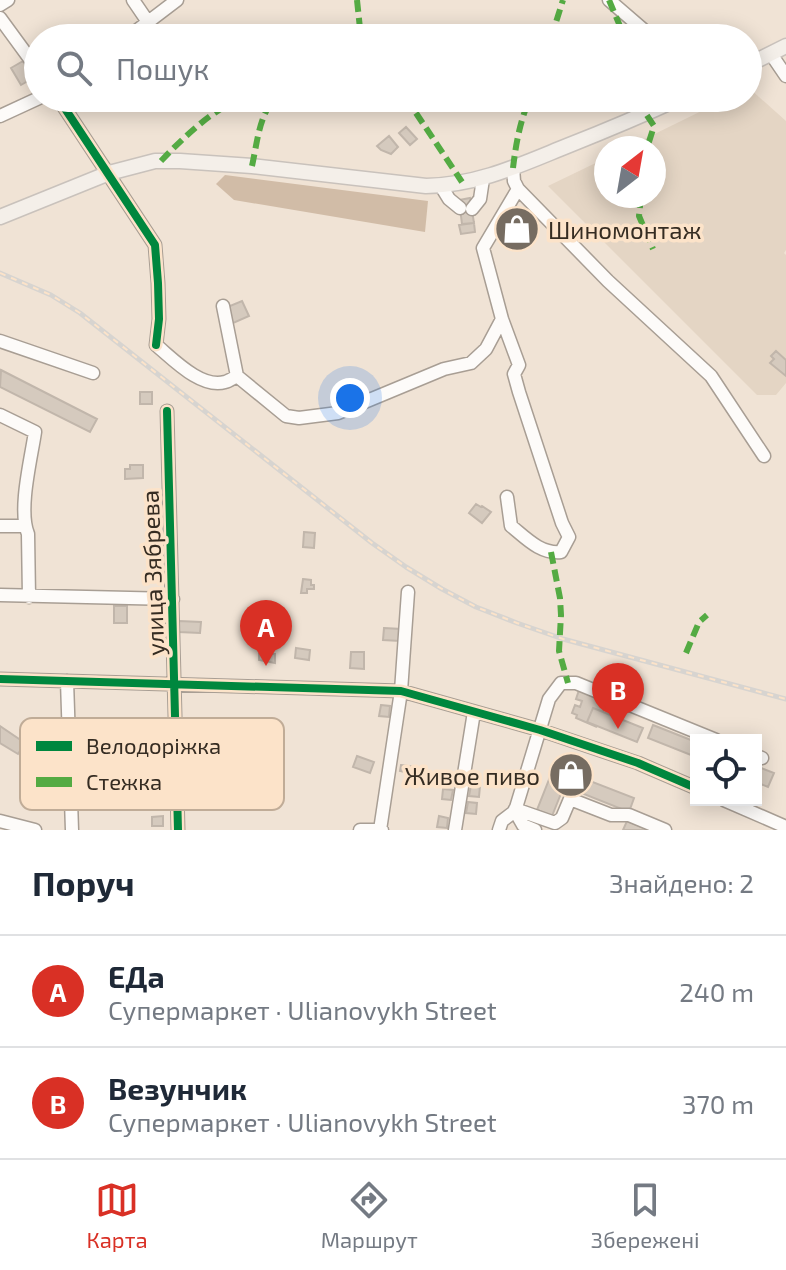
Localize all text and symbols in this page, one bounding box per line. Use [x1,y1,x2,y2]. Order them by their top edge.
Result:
search box [24,24,762,112]
icon: search [52,46,96,90]
text: Пошук [116,50,209,86]
north arrow [594,136,666,208]
shop icon: Шиномонтаж [493,205,541,253]
place label: Шиномонтаж [548,215,702,244]
your location [330,378,370,418]
street label: улица Зябрева [135,490,170,656]
pin: A [240,600,292,666]
pin: B [592,663,644,729]
legend [20,718,284,810]
text: Велодоріжка [86,732,221,758]
map controls [690,734,762,806]
button: locate [690,734,762,806]
shop icon: Живое пиво [547,751,595,799]
place label: Живое пиво [404,761,540,790]
text: Стежка [86,768,162,794]
text: Поруч [32,862,135,903]
text: Знайдено: 2 [609,867,754,898]
text: ЕДа [108,958,165,994]
text: A [50,976,66,1007]
text: 240 m [679,976,754,1007]
text: Супермаркет · Ulianovykh Street [108,994,497,1025]
text: Везунчик [108,1070,247,1106]
text: B [50,1088,66,1119]
text: 370 m [682,1088,754,1119]
text: Супермаркет · Ulianovykh Street [108,1106,497,1137]
tab: Карта [87,1178,148,1252]
tab: Маршрут [321,1178,418,1252]
tab: Збережені [591,1178,699,1252]

